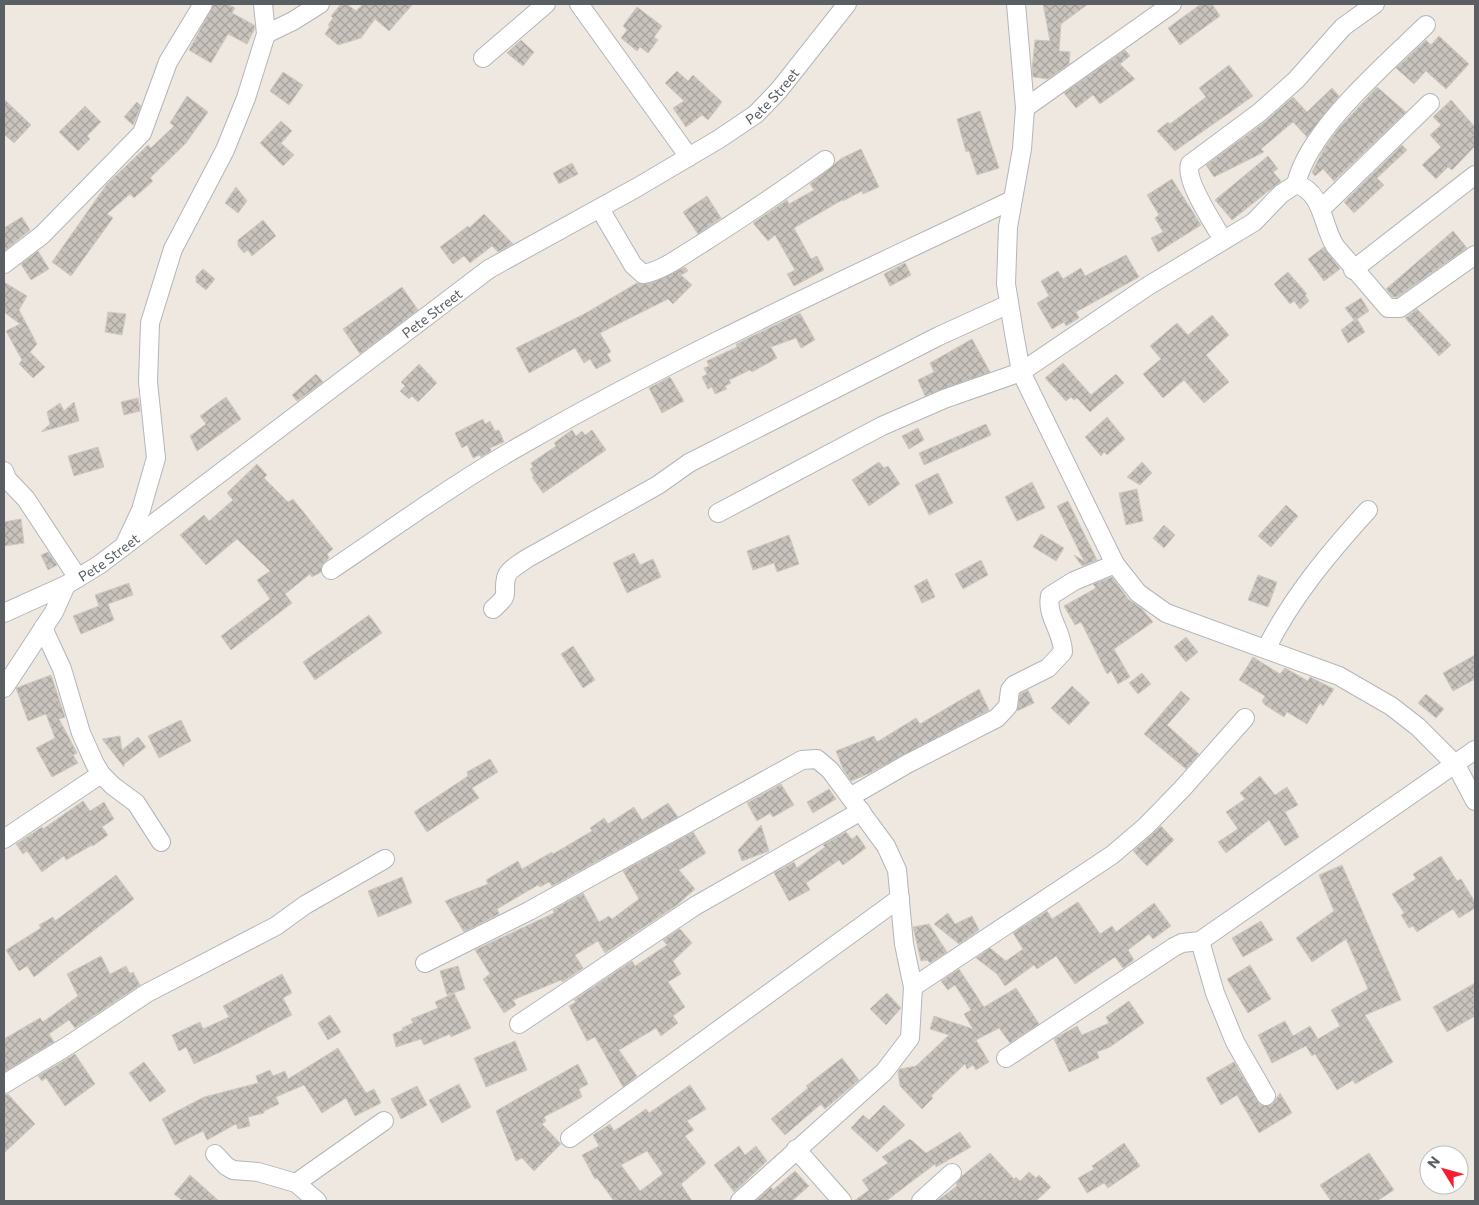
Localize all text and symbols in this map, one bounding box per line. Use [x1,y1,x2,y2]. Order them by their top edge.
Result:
street label: Pete Street [742,64,802,128]
street label: Pete Street [398,284,465,341]
street label: Pete Street [75,529,143,584]
north arrow [1419,1145,1469,1195]
text: N [1423,1153,1443,1171]

